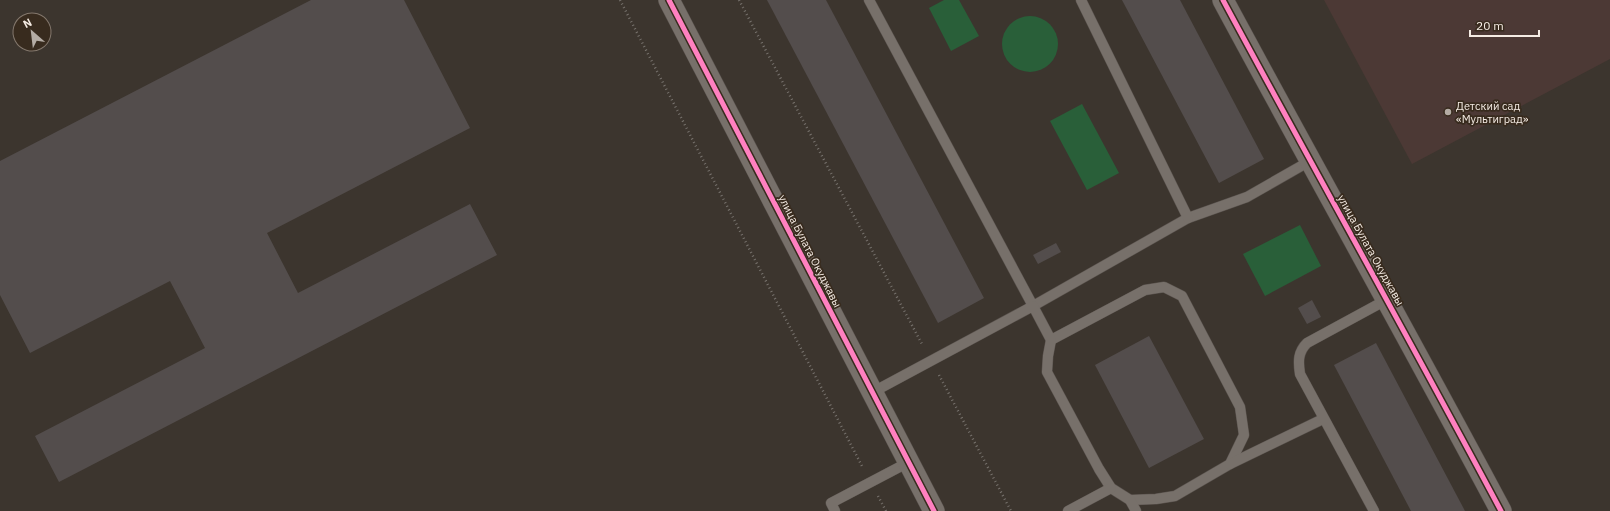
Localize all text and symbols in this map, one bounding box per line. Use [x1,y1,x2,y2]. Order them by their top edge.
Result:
north arrow [12,12,52,52]
scale bar [1470,12,1539,38]
text: N [21,15,34,31]
text: 20 m [1476,18,1504,33]
place label: Детский сад «Мультиград» [1456,99,1529,126]
marker: Детский сад «Мультиград» [1443,107,1453,117]
street label: улица Булата Окуджавы [775,192,845,310]
street label: улица Булата Окуджавы [1335,192,1407,308]

